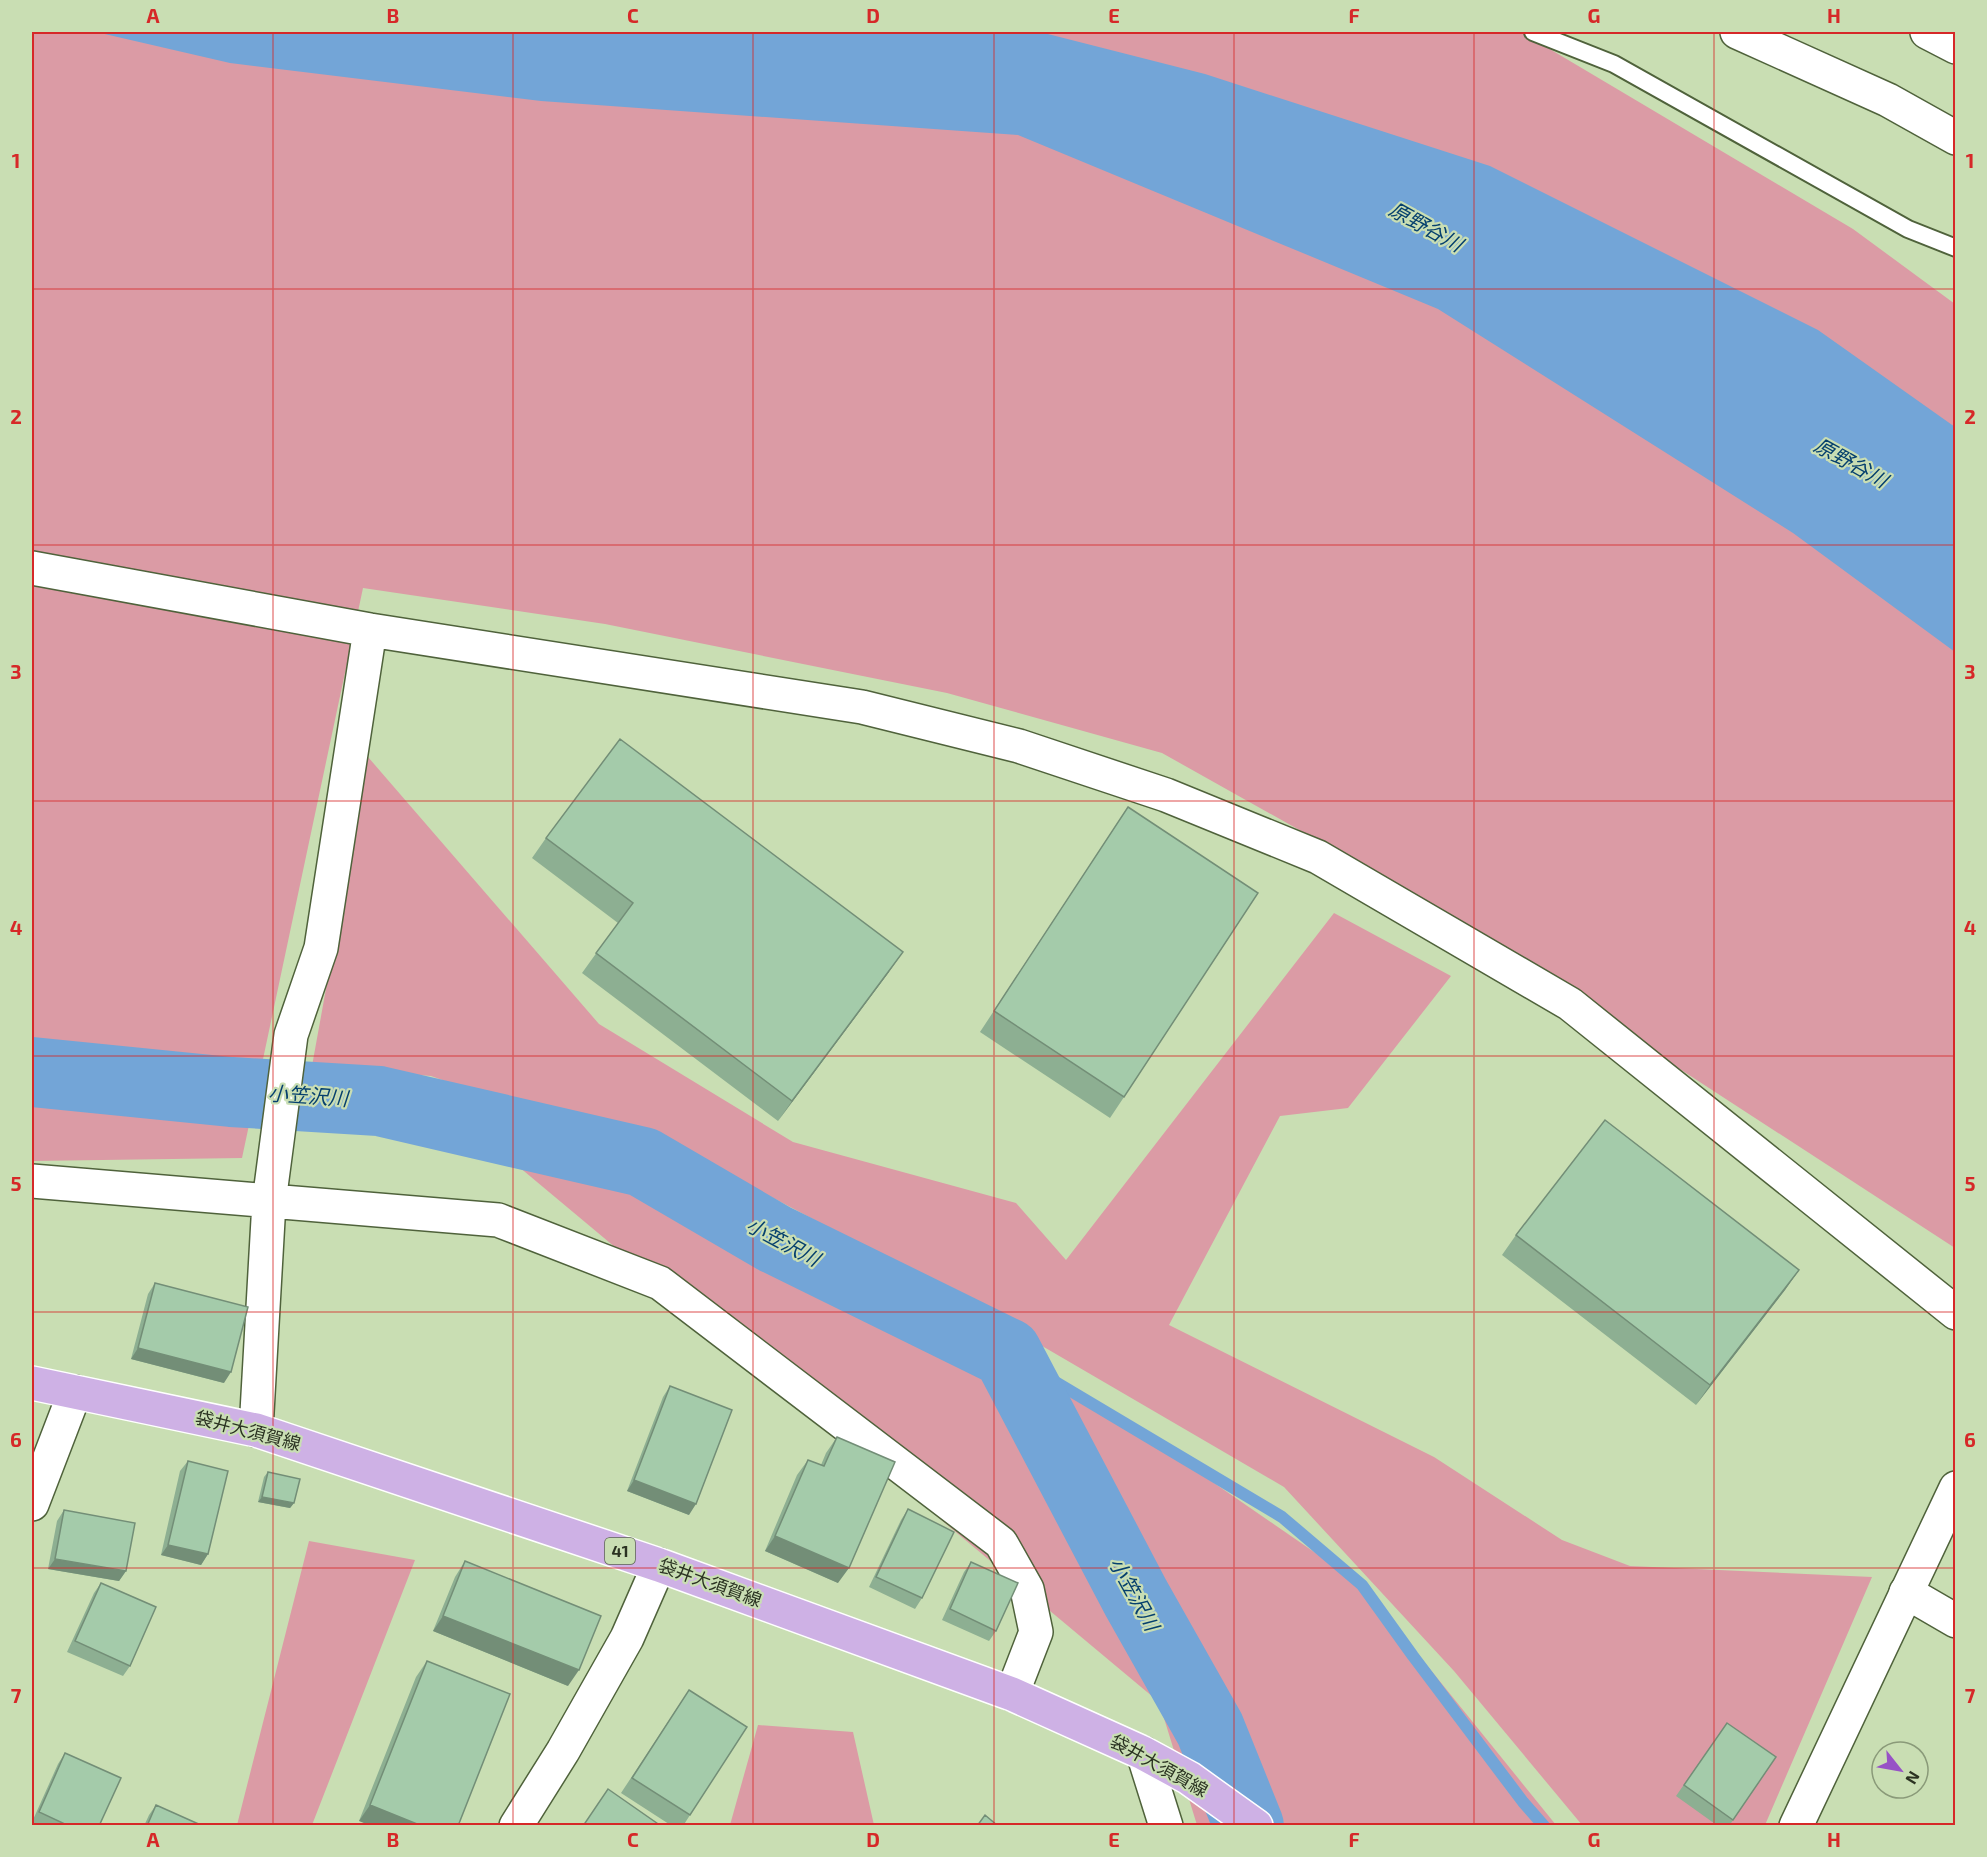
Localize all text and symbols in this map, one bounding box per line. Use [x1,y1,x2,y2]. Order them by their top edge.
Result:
text: A [146,3,160,27]
text: B [387,3,399,27]
text: C [627,3,639,27]
text: D [866,3,880,27]
text: E [1108,3,1120,27]
text: F [1348,3,1360,27]
text: G [1588,3,1600,27]
text: H [1827,3,1841,27]
text: 1 [12,148,20,172]
text: 1 [1966,148,1974,172]
water label: 原野谷川 [1386,196,1469,257]
text: 2 [10,404,22,428]
text: 2 [1964,404,1976,428]
water label: 原野谷川 [1811,432,1894,493]
text: 3 [10,659,22,683]
text: 3 [1964,659,1976,683]
text: 4 [10,915,23,939]
text: 4 [1964,915,1977,939]
water label: 小笠沢川 [267,1080,351,1110]
text: 5 [10,1171,22,1195]
text: 5 [1964,1171,1976,1195]
water label: 小笠沢川 [743,1212,826,1271]
street label: 袋井大須賀線 [193,1405,303,1455]
text: 6 [10,1427,22,1451]
text: 6 [1964,1427,1976,1451]
road number: 41 [605,1538,635,1564]
street label: 袋井大須賀線 [656,1553,765,1611]
water label: 小笠沢川 [1105,1553,1166,1636]
text: 7 [11,1683,22,1707]
text: 7 [1965,1683,1976,1707]
street label: 袋井大須賀線 [1107,1729,1212,1801]
north arrow [1870,1740,1930,1800]
text: N [1902,1768,1924,1788]
text: A [146,1827,160,1851]
text: B [387,1827,399,1851]
text: C [627,1827,639,1851]
text: D [866,1827,880,1851]
text: E [1108,1827,1120,1851]
text: F [1348,1827,1360,1851]
text: G [1588,1827,1600,1851]
text: H [1827,1827,1841,1851]

